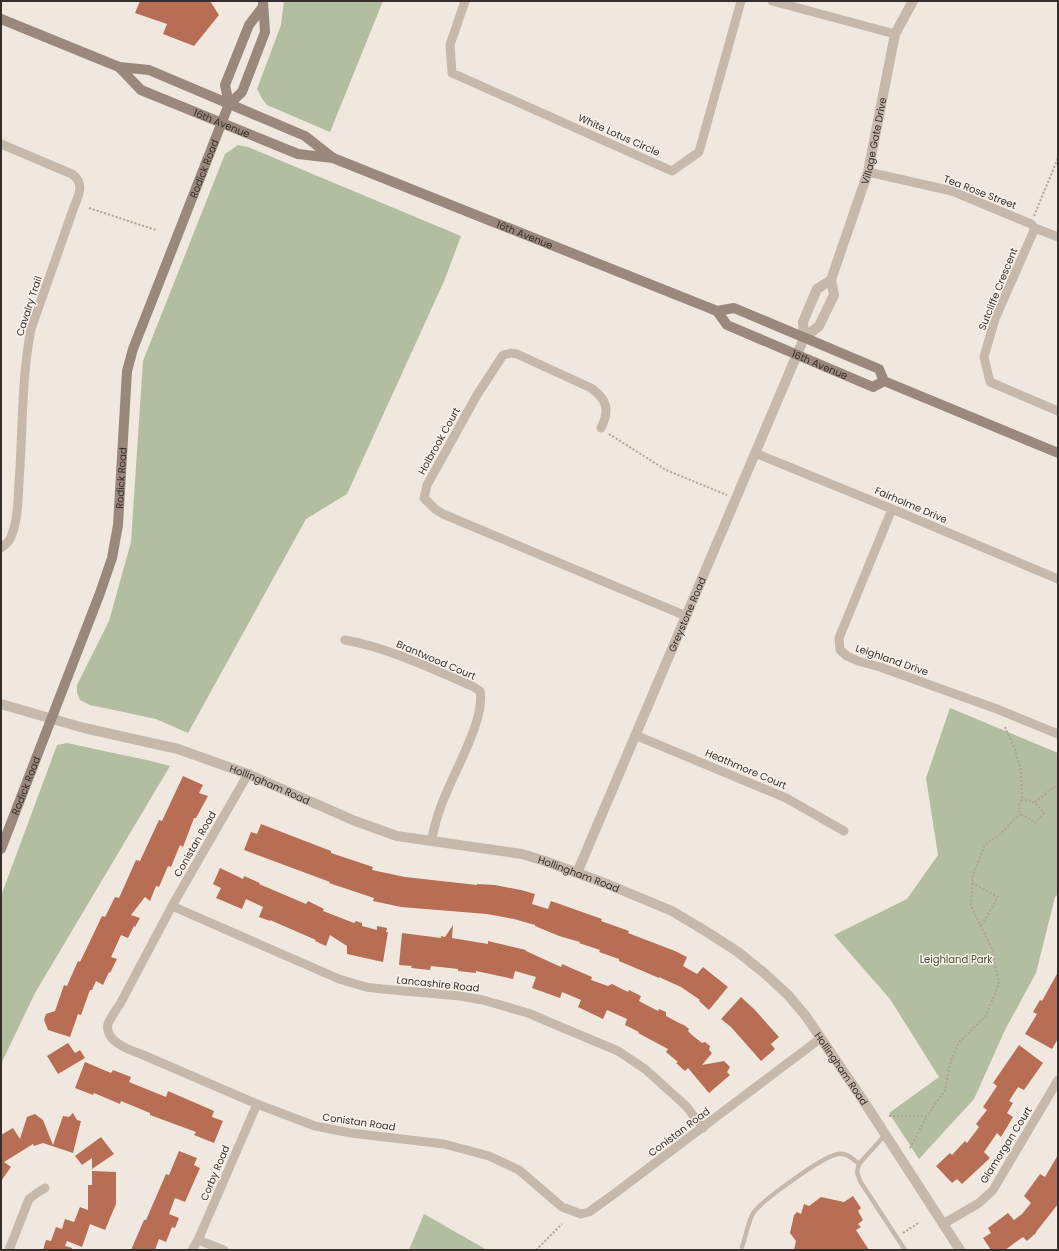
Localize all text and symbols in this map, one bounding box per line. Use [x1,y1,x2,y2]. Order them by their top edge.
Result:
street label: Village Gate Drive [857,96,890,186]
street label: 16th Avenue [191,105,252,141]
street label: White Lotus Circle [576,110,662,160]
street label: Rodick Road [186,137,222,200]
street label: Tea Rose Street [941,171,1019,213]
street label: 16th Avenue [494,216,555,252]
street label: Sutcliffe Crescent [975,245,1021,332]
street label: Cavalry Trail [12,274,46,338]
street label: 16th Avenue [789,346,850,383]
street label: Holbrook Court [414,404,464,477]
street label: Rodick Road [111,447,130,509]
street label: Fairholme Drive [872,483,950,527]
street label: Greystone Road [664,575,709,654]
street label: Brantwood Court [394,636,478,684]
street label: Leighland Drive [854,640,930,680]
street label: Heathmore Court [703,745,789,793]
street label: Rodick Road [7,754,44,817]
street label: Hollingham Road [227,761,312,808]
street label: Conistan Road [170,808,220,880]
street label: Hollingham Road [536,852,622,896]
park label: Leighland Park [920,952,993,967]
street label: Lancashire Road [396,972,480,996]
street label: Hollingham Road [811,1029,872,1108]
street label: Glamorgan Court [976,1103,1036,1186]
street label: Conistan Road [645,1104,713,1160]
street label: Conistan Road [321,1109,397,1135]
street label: Corby Road [197,1143,233,1203]

